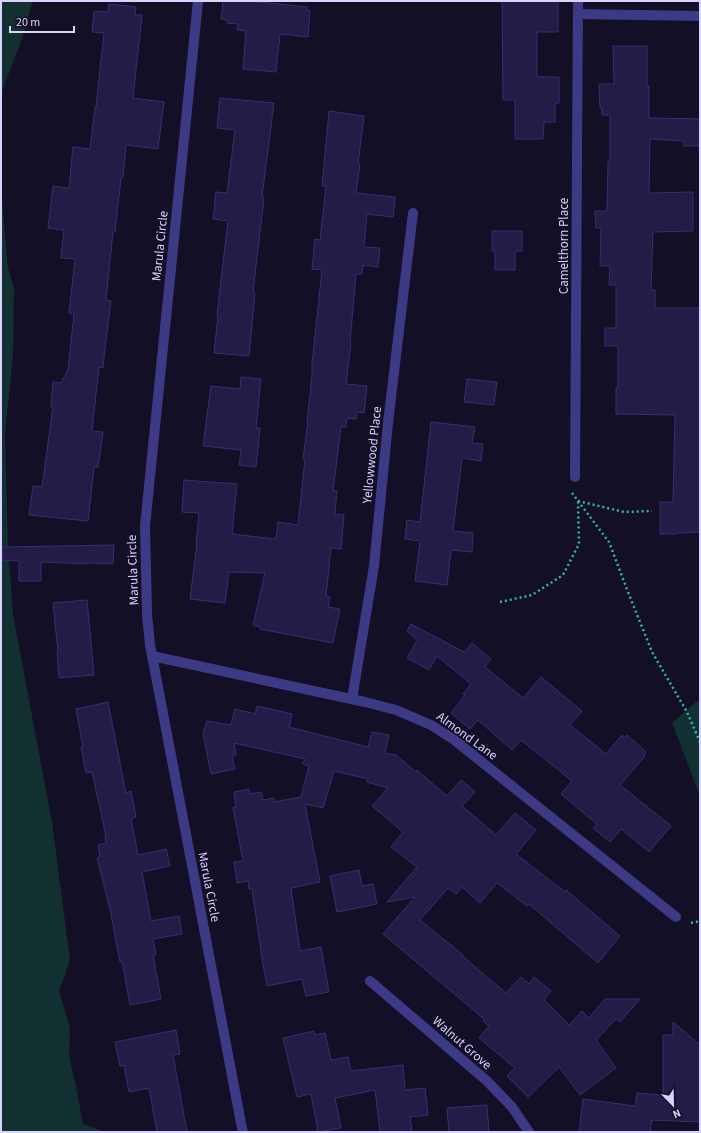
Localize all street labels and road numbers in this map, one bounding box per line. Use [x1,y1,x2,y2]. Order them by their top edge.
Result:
street label: Camelthorn Place [555,198,573,294]
street label: Marula Circle [147,210,173,282]
street label: Yellowwood Place [358,406,386,505]
street label: Marula Circle [123,534,143,606]
street label: Almond Lane [433,708,501,764]
street label: Marula Circle [193,851,225,923]
street label: Walnut Grove [429,1012,495,1074]

